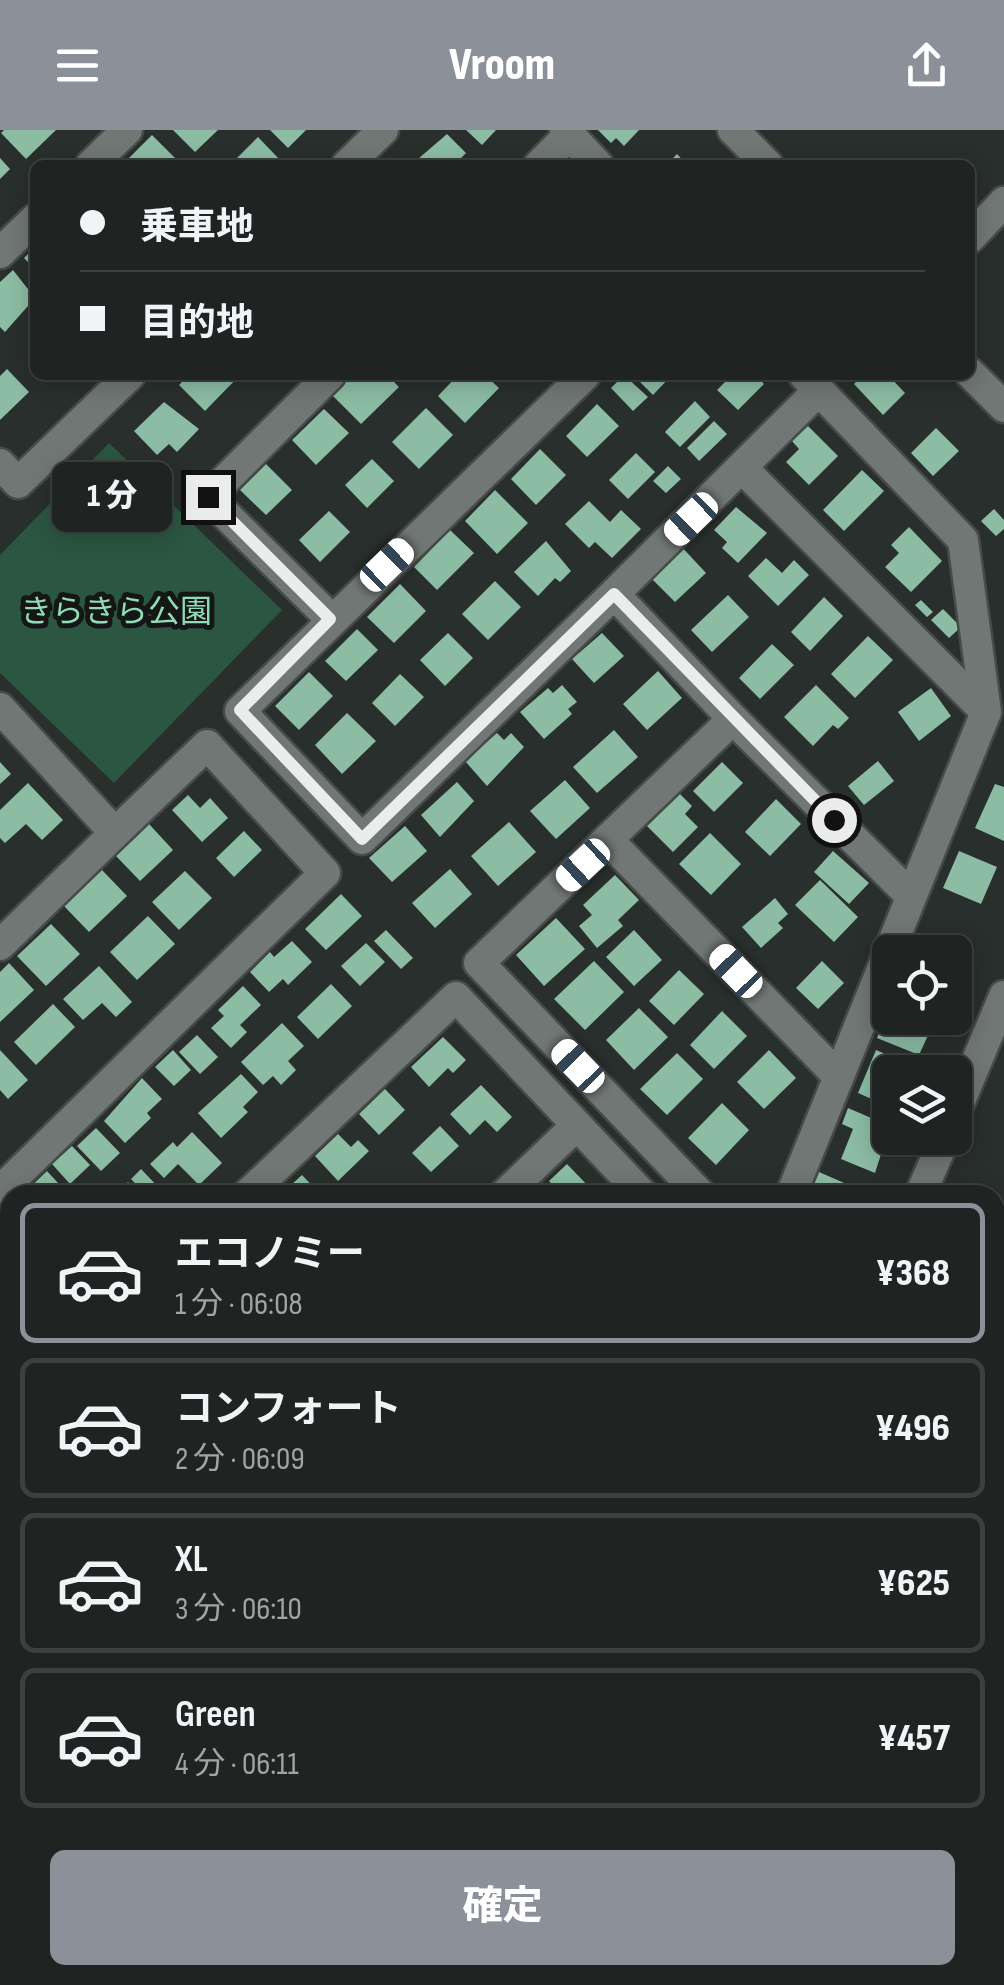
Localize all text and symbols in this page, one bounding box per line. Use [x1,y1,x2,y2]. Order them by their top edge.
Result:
icon: menu [50,38,105,93]
text: Vroom [449,38,555,93]
icon: share [899,38,954,93]
text: 乗車地 [140,205,254,250]
text: 目的地 [140,301,254,346]
callout: 1 分 [53,462,173,532]
route end [186,475,231,520]
text: 1 分 [87,477,137,516]
car [659,487,723,551]
car [355,533,419,597]
park label: きらきら公園 [20,593,212,632]
route start [812,798,857,843]
car [551,834,615,896]
map controls [872,935,972,1155]
button: locate [872,935,972,1035]
car [704,939,768,1003]
car [546,1034,610,1098]
button: layers [872,1055,972,1155]
icon: car [55,1228,145,1318]
text: エコノミー [175,1232,365,1277]
text: ¥368 [876,1251,950,1296]
text: 1 分 · 06:08 [175,1285,302,1324]
icon: car [55,1383,145,1473]
text: コンフォート [175,1387,402,1432]
text: ¥496 [875,1406,950,1451]
text: 2 分 · 06:09 [175,1440,305,1479]
text: XL [175,1537,208,1582]
icon: car [55,1538,145,1628]
text: ¥625 [877,1561,950,1606]
text: 3 分 · 06:10 [175,1590,302,1629]
text: Green [175,1692,256,1737]
icon: car [55,1693,145,1783]
text: ¥457 [878,1716,950,1761]
text: 4 分 · 06:11 [175,1745,299,1784]
button: 確定 [50,1850,955,1965]

